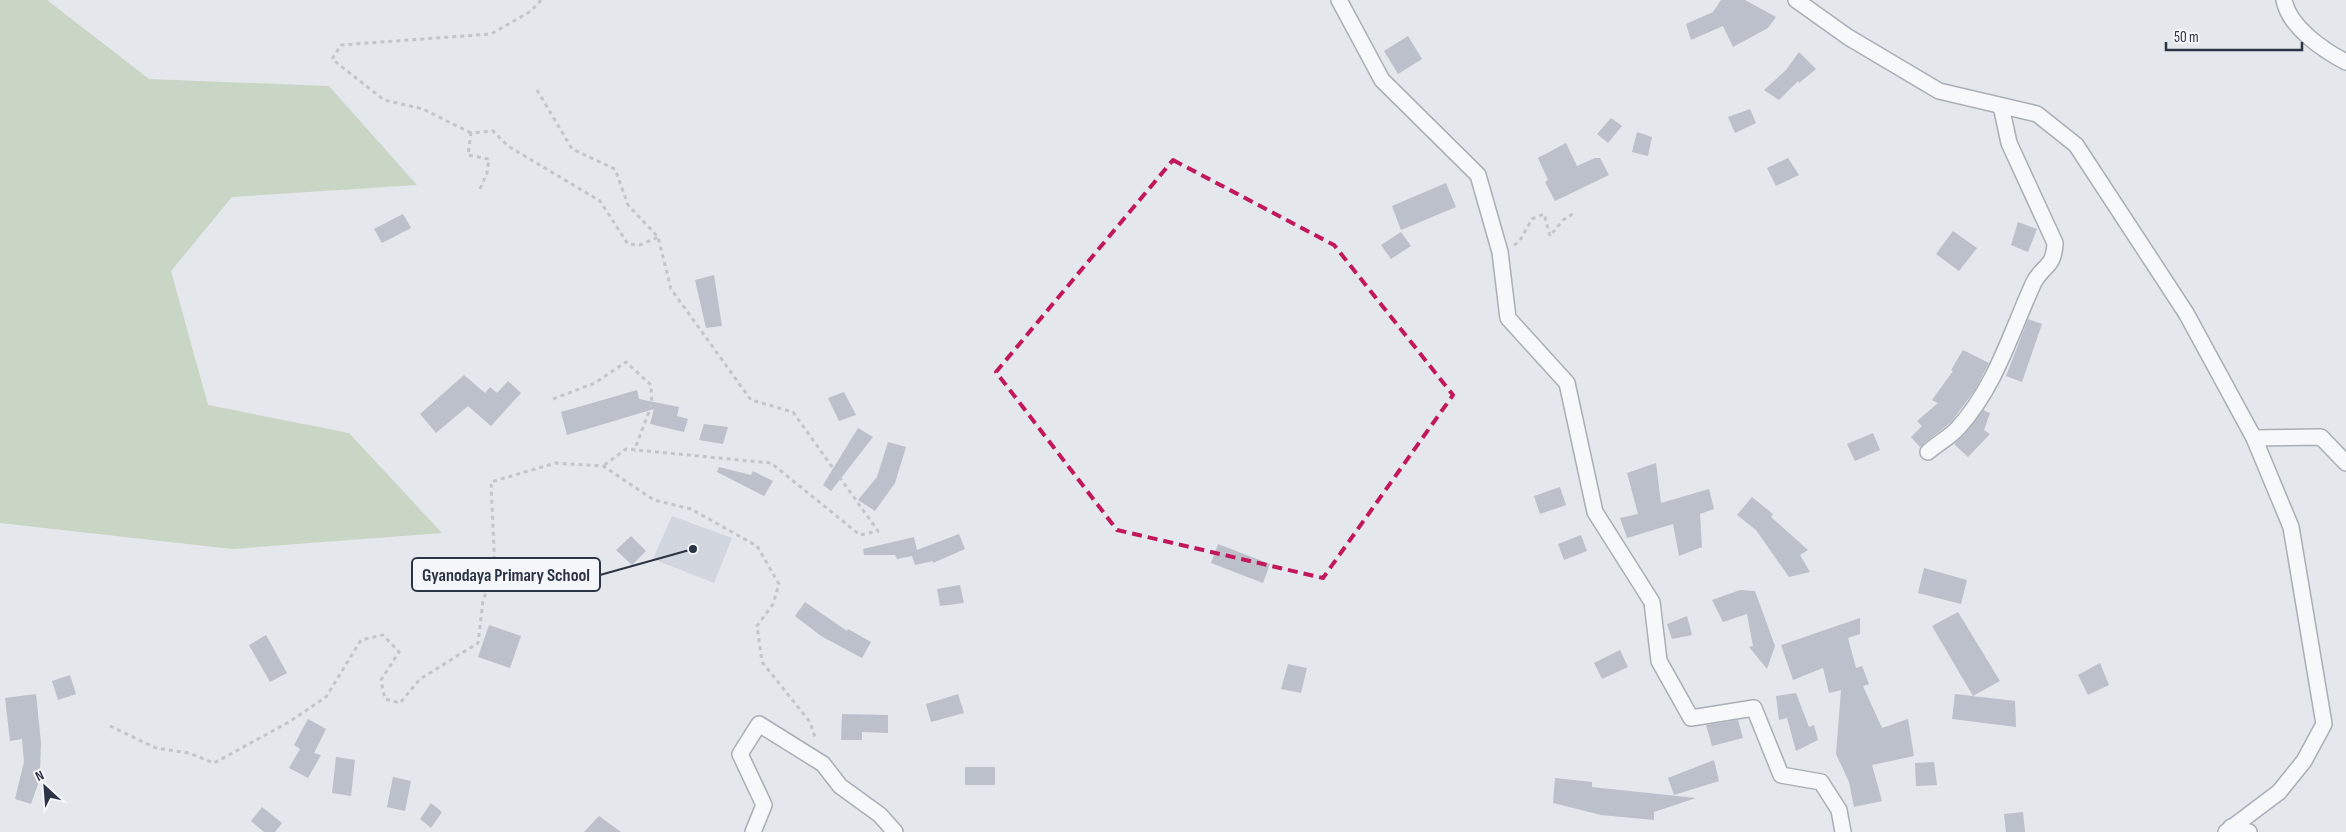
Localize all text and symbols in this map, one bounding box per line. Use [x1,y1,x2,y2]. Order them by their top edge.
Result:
scale bar [2166,20,2302,52]
text: 50 m [2174,28,2199,47]
callout: Gyanodaya Primary School [412,558,600,591]
text: Gyanodaya Primary School [422,565,590,586]
north arrow [20,762,70,812]
text: N [32,766,47,785]

